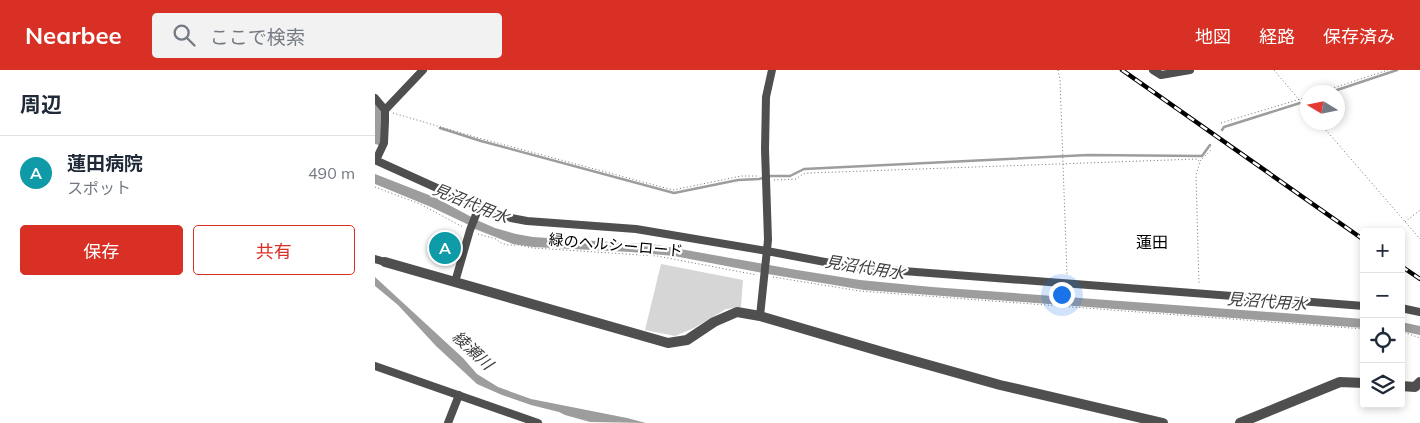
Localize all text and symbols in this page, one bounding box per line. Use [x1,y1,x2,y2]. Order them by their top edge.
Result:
search box [152,13,502,58]
text: Nearbee [25,20,122,50]
icon: search [170,21,198,49]
text: ここで検索 [210,25,305,49]
text: 地図 [1195,25,1231,48]
text: 経路 [1259,25,1295,48]
text: 保存済み [1323,25,1395,48]
north arrow [1300,85,1345,130]
text: 周辺 [20,91,62,117]
text: 蓮田病院 [67,151,143,175]
text: A [30,163,42,183]
text: 490 m [308,163,355,183]
text: スポット [67,178,131,198]
water label: 見沼代用水 [430,179,514,228]
button: 保存 [20,225,183,275]
button: 共有 [193,225,355,275]
map controls [1360,228,1405,408]
button: + [1360,228,1405,273]
pin: A [429,229,461,267]
street label: 緑のヘルシーロード [548,230,684,260]
district label: 蓮田 [1136,232,1168,252]
water label: 見沼代用水 [824,251,908,283]
button: − [1360,273,1405,318]
your location [1049,282,1075,308]
water label: 見沼代用水 [1226,288,1310,314]
button: locate [1360,318,1405,363]
water label: 綾瀬川 [449,326,499,375]
button: layers [1360,363,1405,408]

